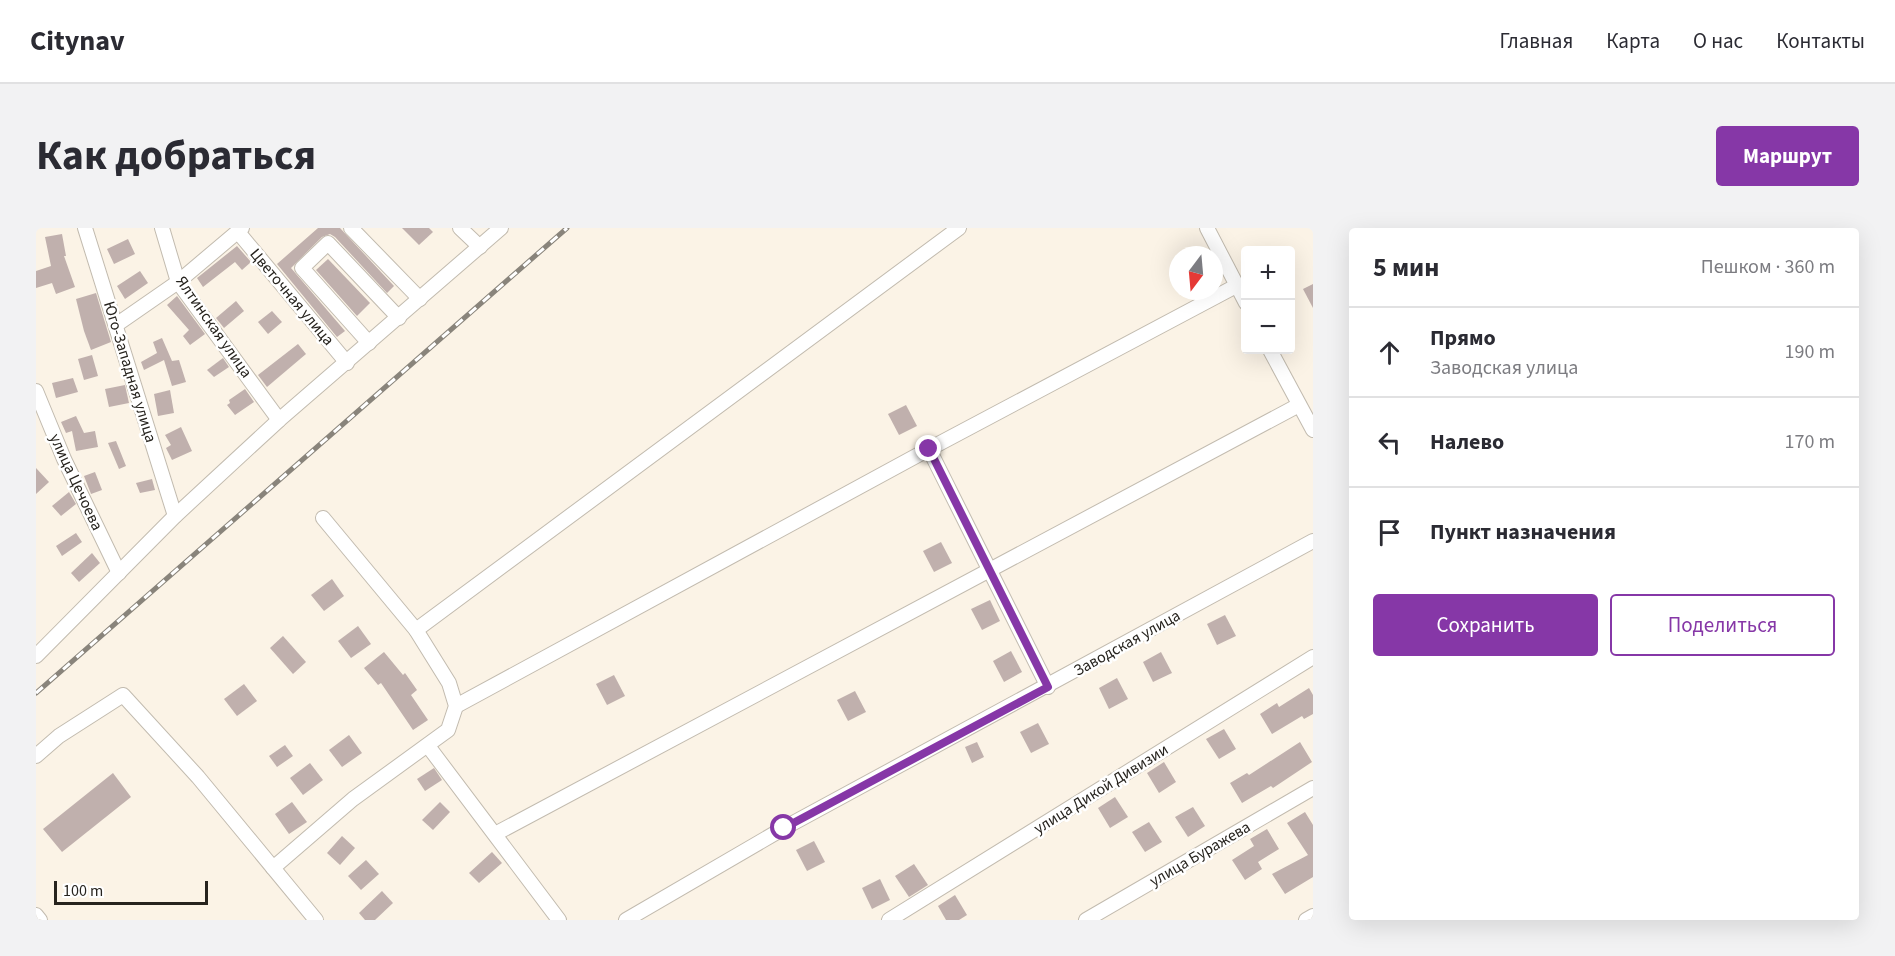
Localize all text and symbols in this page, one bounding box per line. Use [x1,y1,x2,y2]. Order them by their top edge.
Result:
text: Citynav [30,21,125,61]
text: Главная [1500,26,1573,56]
text: Карта [1606,26,1660,56]
text: О нас [1693,26,1743,56]
text: Контакты [1776,26,1865,56]
text: Как добраться [36,126,316,186]
button: Маршрут [1716,126,1859,186]
street label: Цветочная улица [245,244,339,350]
north arrow [1169,246,1223,300]
map controls [1241,246,1295,354]
button: + [1241,246,1295,300]
text: 5 мин [1373,249,1439,286]
text: Пешком · 360 m [1701,253,1835,281]
street label: Ялтинская улица [171,272,257,382]
street label: Юго-Западная улица [98,299,162,445]
button: − [1241,300,1295,354]
text: Прямо [1430,322,1496,354]
icon: ahead [1373,336,1406,369]
text: 190 m [1785,338,1835,366]
text: Заводская улица [1430,354,1578,382]
icon: left [1373,426,1406,459]
text: Налево [1430,426,1504,458]
text: 170 m [1785,428,1835,456]
street label: улица Цечоева [44,430,108,534]
route end [915,435,941,461]
icon: arrive [1373,516,1406,549]
text: Пункт назначения [1430,516,1616,548]
button: Сохранить [1373,594,1598,656]
button: Поделиться [1610,594,1835,656]
street label: Заводская улица [1070,605,1184,681]
street label: улица Дикой Дивизии [1029,739,1173,839]
route start [770,814,796,840]
street label: улица Буражева [1145,816,1255,892]
scale bar [54,878,208,906]
text: 100 m [63,880,103,902]

